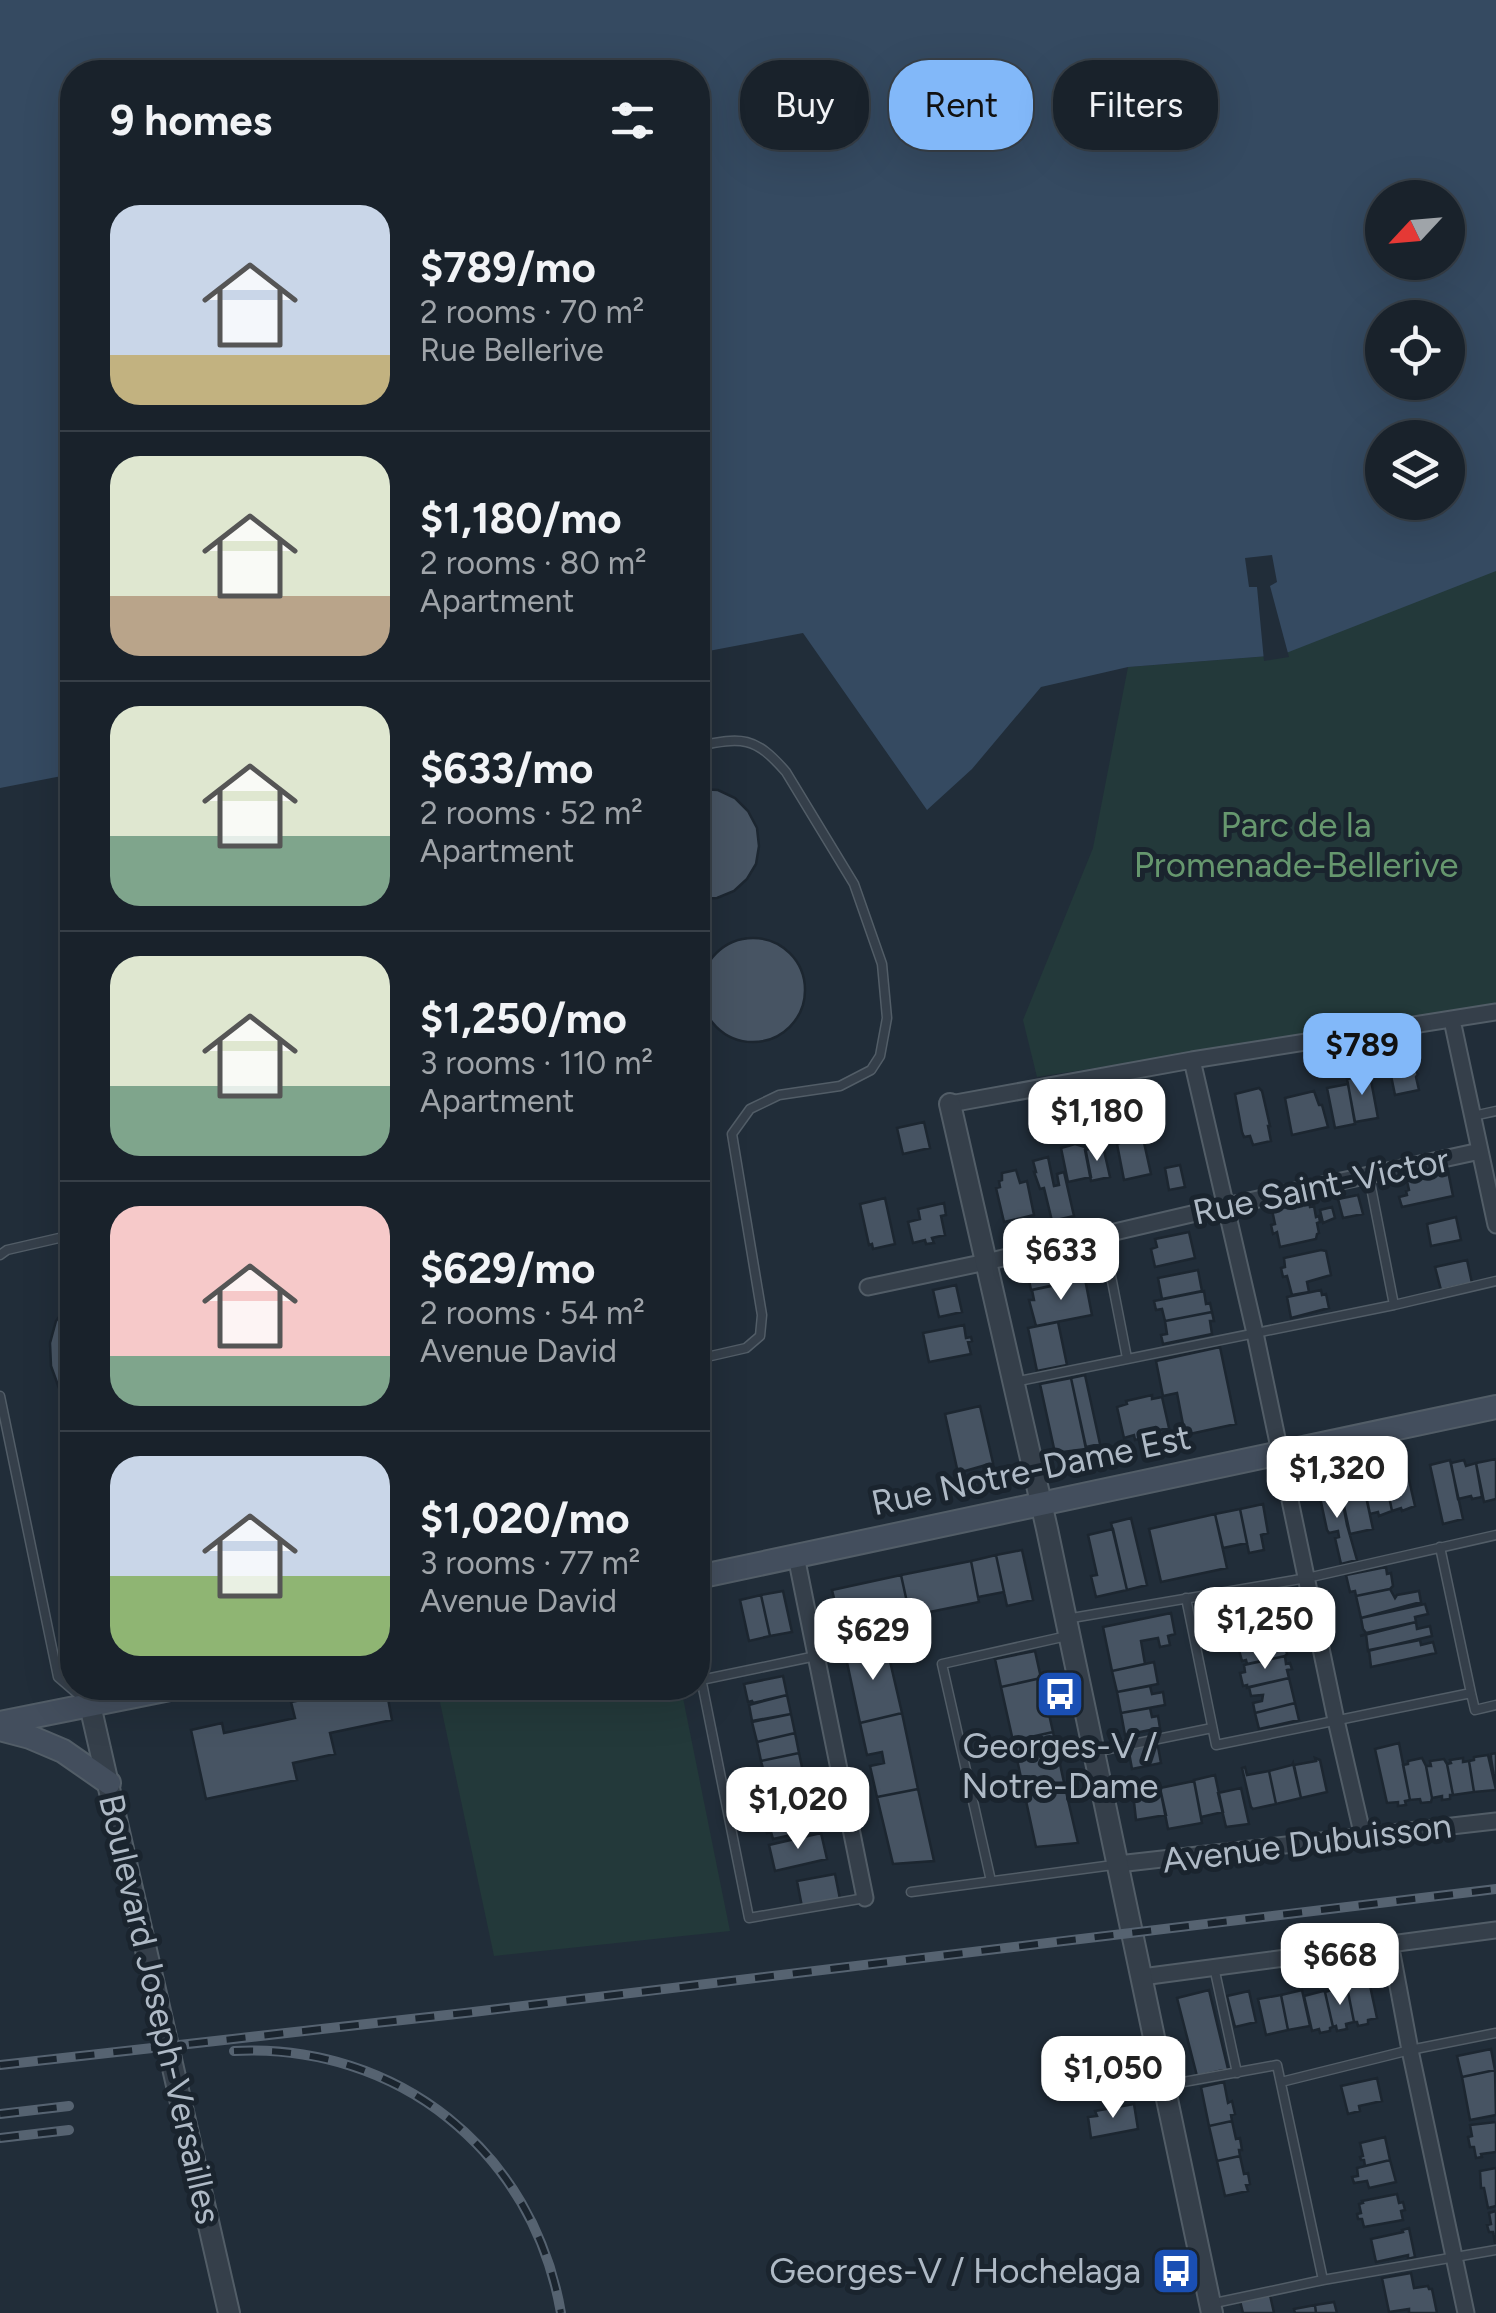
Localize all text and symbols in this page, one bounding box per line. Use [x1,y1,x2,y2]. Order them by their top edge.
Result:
chip: Buy [740,60,869,150]
chip: Rent [889,60,1033,150]
chip: Filters [1053,60,1218,150]
icon: filters [605,93,660,148]
text: 9 homes [110,95,272,146]
north arrow [1365,180,1465,280]
map controls [1365,180,1465,520]
text: $789/mo [420,242,596,293]
icon: home [190,245,310,365]
text: 2 rooms · 70 m² [420,293,644,331]
button: locate [1365,300,1465,400]
text: Rue Bellerive [420,331,604,369]
button: layers [1365,420,1465,520]
text: $1,180/mo [420,493,622,544]
icon: home [190,496,310,616]
text: 2 rooms · 80 m² [420,544,647,582]
text: Apartment [420,582,574,620]
text: $633/mo [420,743,594,794]
icon: home [190,746,310,866]
text: 2 rooms · 52 m² [420,794,643,832]
park label: Parc de la Promenade-Bellerive [1134,804,1458,886]
text: Apartment [420,832,574,870]
text: $1,250/mo [420,993,627,1044]
icon: home [190,996,310,1116]
pin: $789 [1303,1013,1421,1098]
text: $789 [1325,1026,1399,1064]
text: 3 rooms · 110 m² [420,1044,653,1082]
pin: $1,180 [1016,1079,1178,1164]
text: Apartment [420,1082,574,1120]
text: $1,180 [1050,1092,1144,1130]
street label: Rue Saint-Victor [1189,1138,1453,1234]
pin: $633 [1002,1218,1120,1303]
text: $633 [1025,1231,1097,1269]
text: $629/mo [420,1243,595,1294]
icon: home [190,1246,310,1366]
text: 2 rooms · 54 m² [420,1294,645,1332]
text: Avenue David [420,1332,617,1370]
street label: Rue Notre-Dame Est [868,1416,1194,1524]
pin: $1,320 [1256,1436,1418,1521]
text: $1,320 [1289,1449,1385,1487]
text: $1,020/mo [420,1493,630,1544]
icon: home [190,1496,310,1616]
text: 3 rooms · 77 m² [420,1544,640,1582]
text: Avenue David [420,1582,617,1620]
pin: $1,250 [1184,1587,1346,1672]
pin: $629 [814,1598,932,1683]
text: $1,250 [1216,1600,1314,1638]
text: $629 [836,1611,910,1649]
bus stop icon: Georges-V / Notre-Dame [1034,1668,1086,1720]
place label: Georges-V / Notre-Dame [962,1725,1158,1807]
pin: $1,020 [717,1767,879,1852]
text: $1,020 [748,1780,848,1818]
street label: Boulevard Joseph-Versailles [90,1790,230,2228]
street label: Avenue Dubuisson [1160,1804,1454,1882]
pin: $668 [1281,1923,1399,2008]
text: $668 [1303,1936,1377,1974]
pin: $1,050 [1032,2036,1194,2121]
text: $1,050 [1063,2049,1163,2087]
bus stop icon: Georges-V / Hochelaga [1150,2245,1202,2297]
place label: Georges-V / Hochelaga [769,2250,1141,2292]

